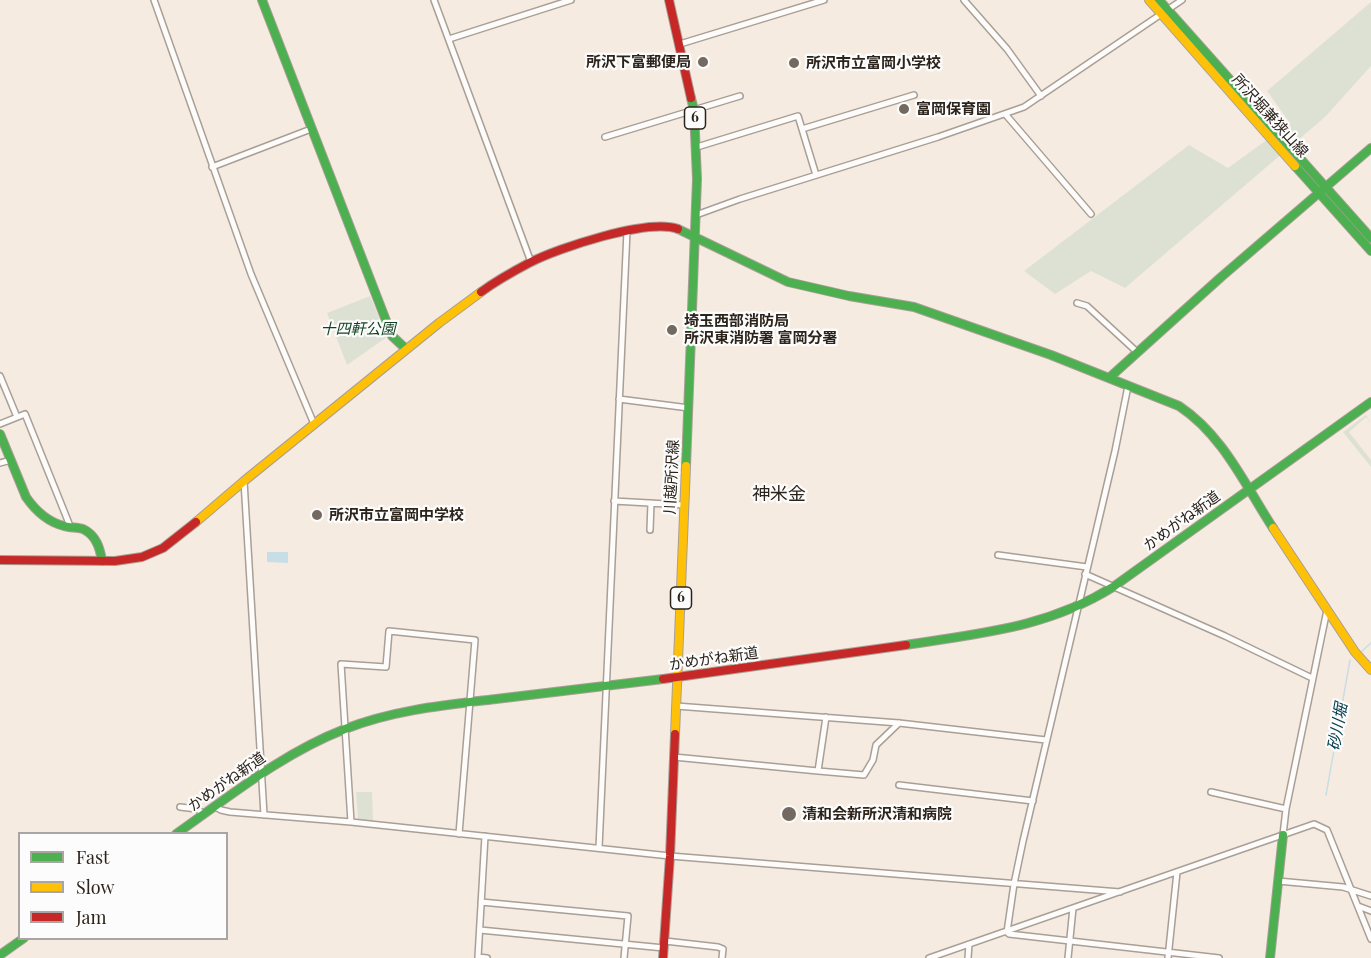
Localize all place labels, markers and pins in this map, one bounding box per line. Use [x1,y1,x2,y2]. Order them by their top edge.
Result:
place label: 所沢下富郵便局 [586,53,691,71]
place label: 所沢市立富岡小学校 [806,54,941,72]
marker: 所沢下富郵便局 [696,55,710,69]
marker: 所沢市立富岡小学校 [787,56,801,70]
place label: 富岡保育園 [916,100,991,118]
marker: 富岡保育園 [897,102,911,116]
place label: 埼玉西部消防局 所沢東消防署 富岡分署 [684,312,837,347]
marker: 埼玉西部消防局 所沢東消防署 富岡分署 [665,323,679,337]
place label: 所沢市立富岡中学校 [329,506,464,524]
marker: 所沢市立富岡中学校 [310,508,324,522]
marker: 清和会新所沢清和病院 [780,805,798,823]
place label: 清和会新所沢清和病院 [802,805,952,823]

